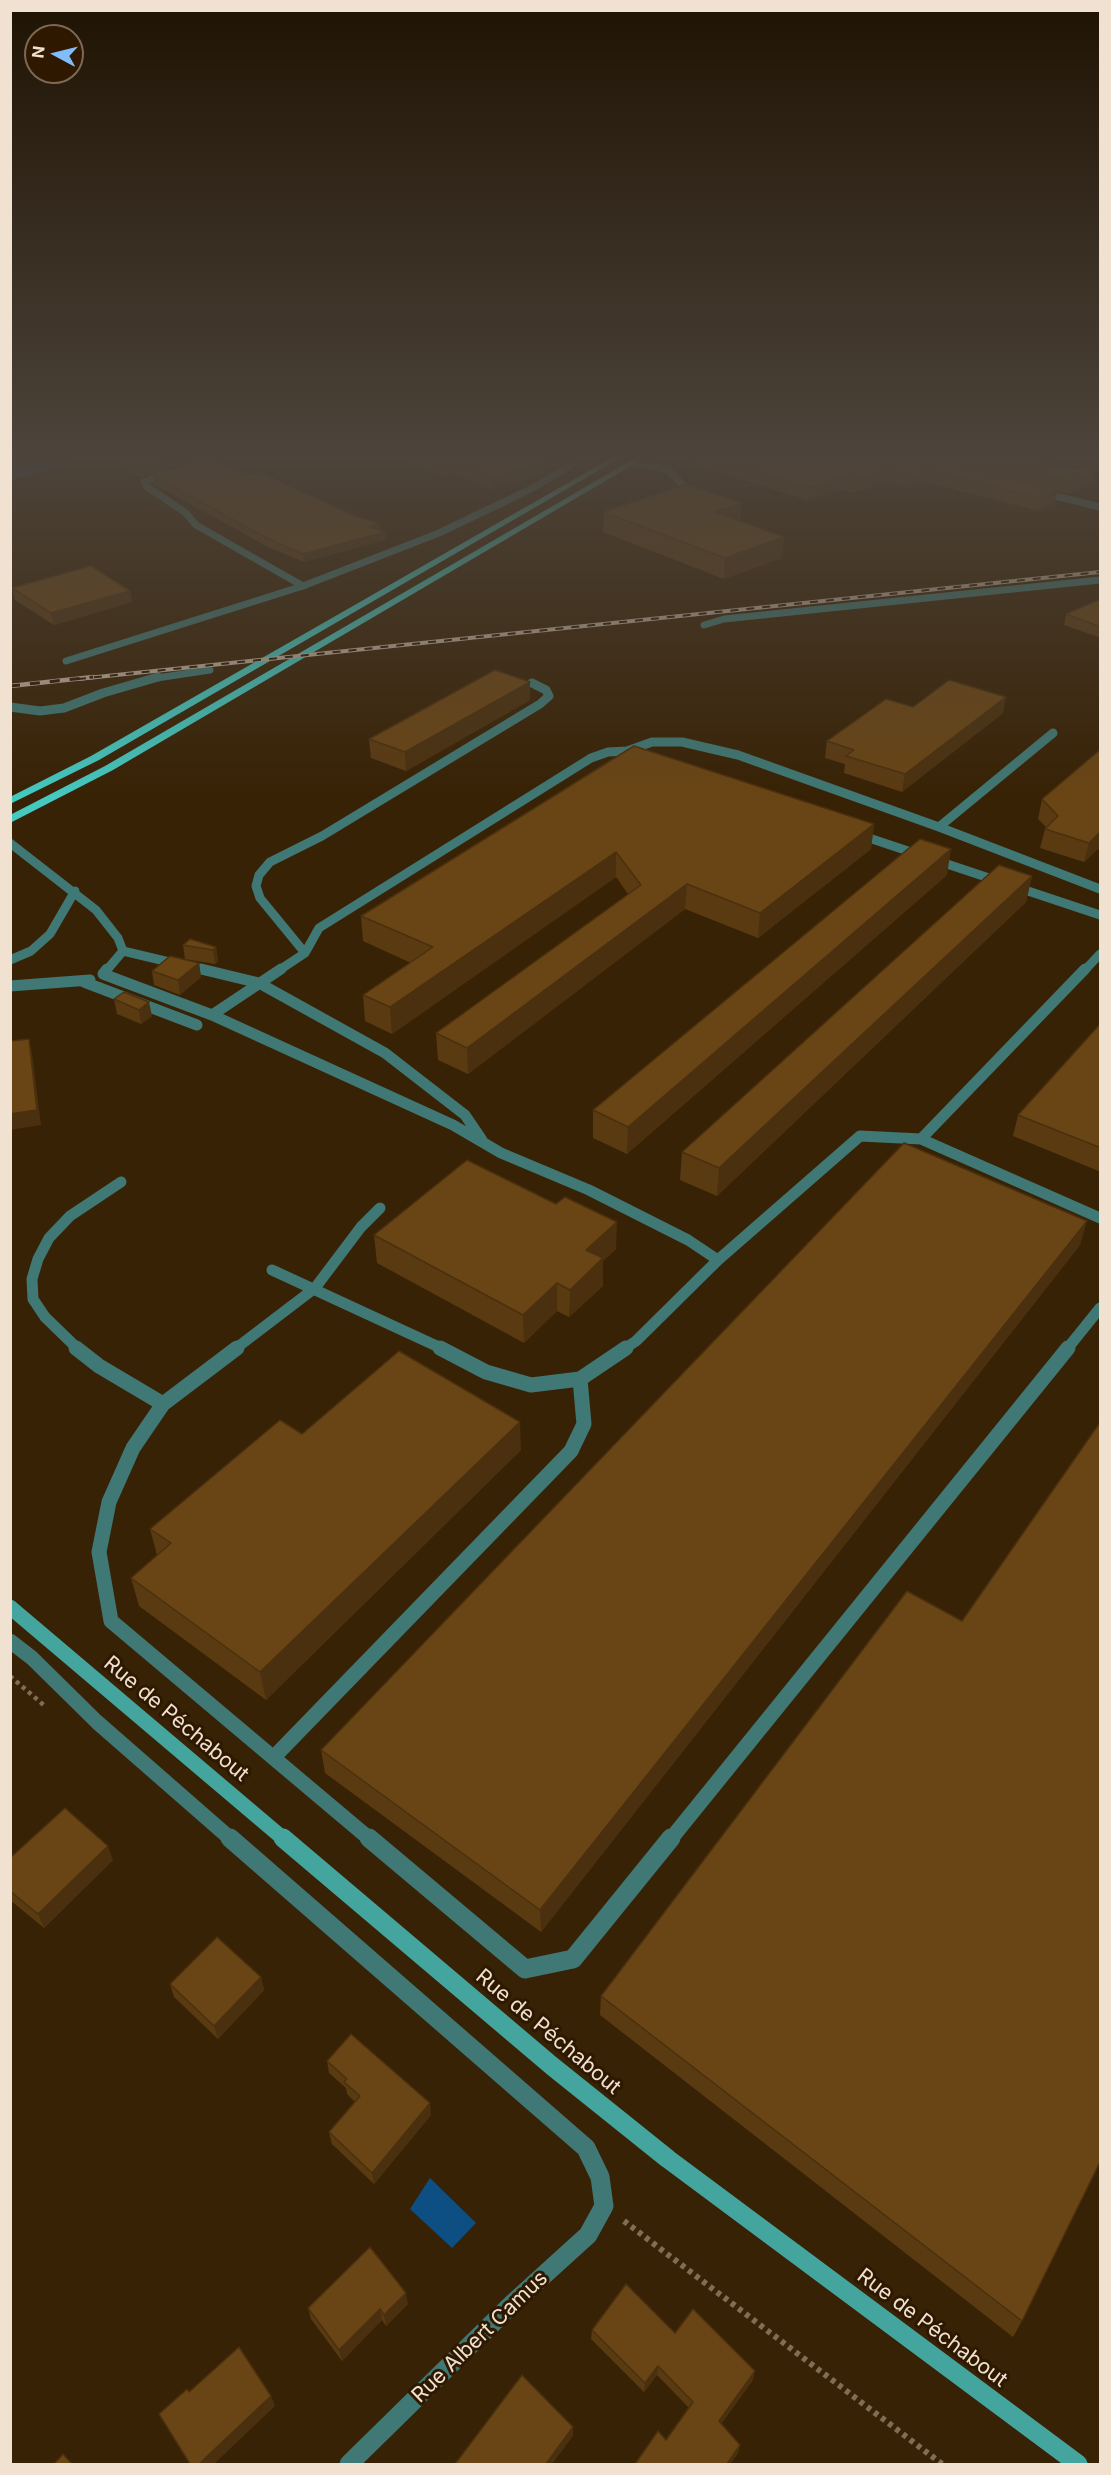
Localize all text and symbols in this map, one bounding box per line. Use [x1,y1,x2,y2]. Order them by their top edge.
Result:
north arrow [24,24,84,84]
text: N [27,45,49,59]
street label: Rue de Péchabout [98,1651,254,1787]
street label: Rue de Péchabout [470,1964,626,2100]
street label: Rue de Péchabout [852,2263,1012,2393]
street label: Rue Albert Camus [407,2266,553,2408]

